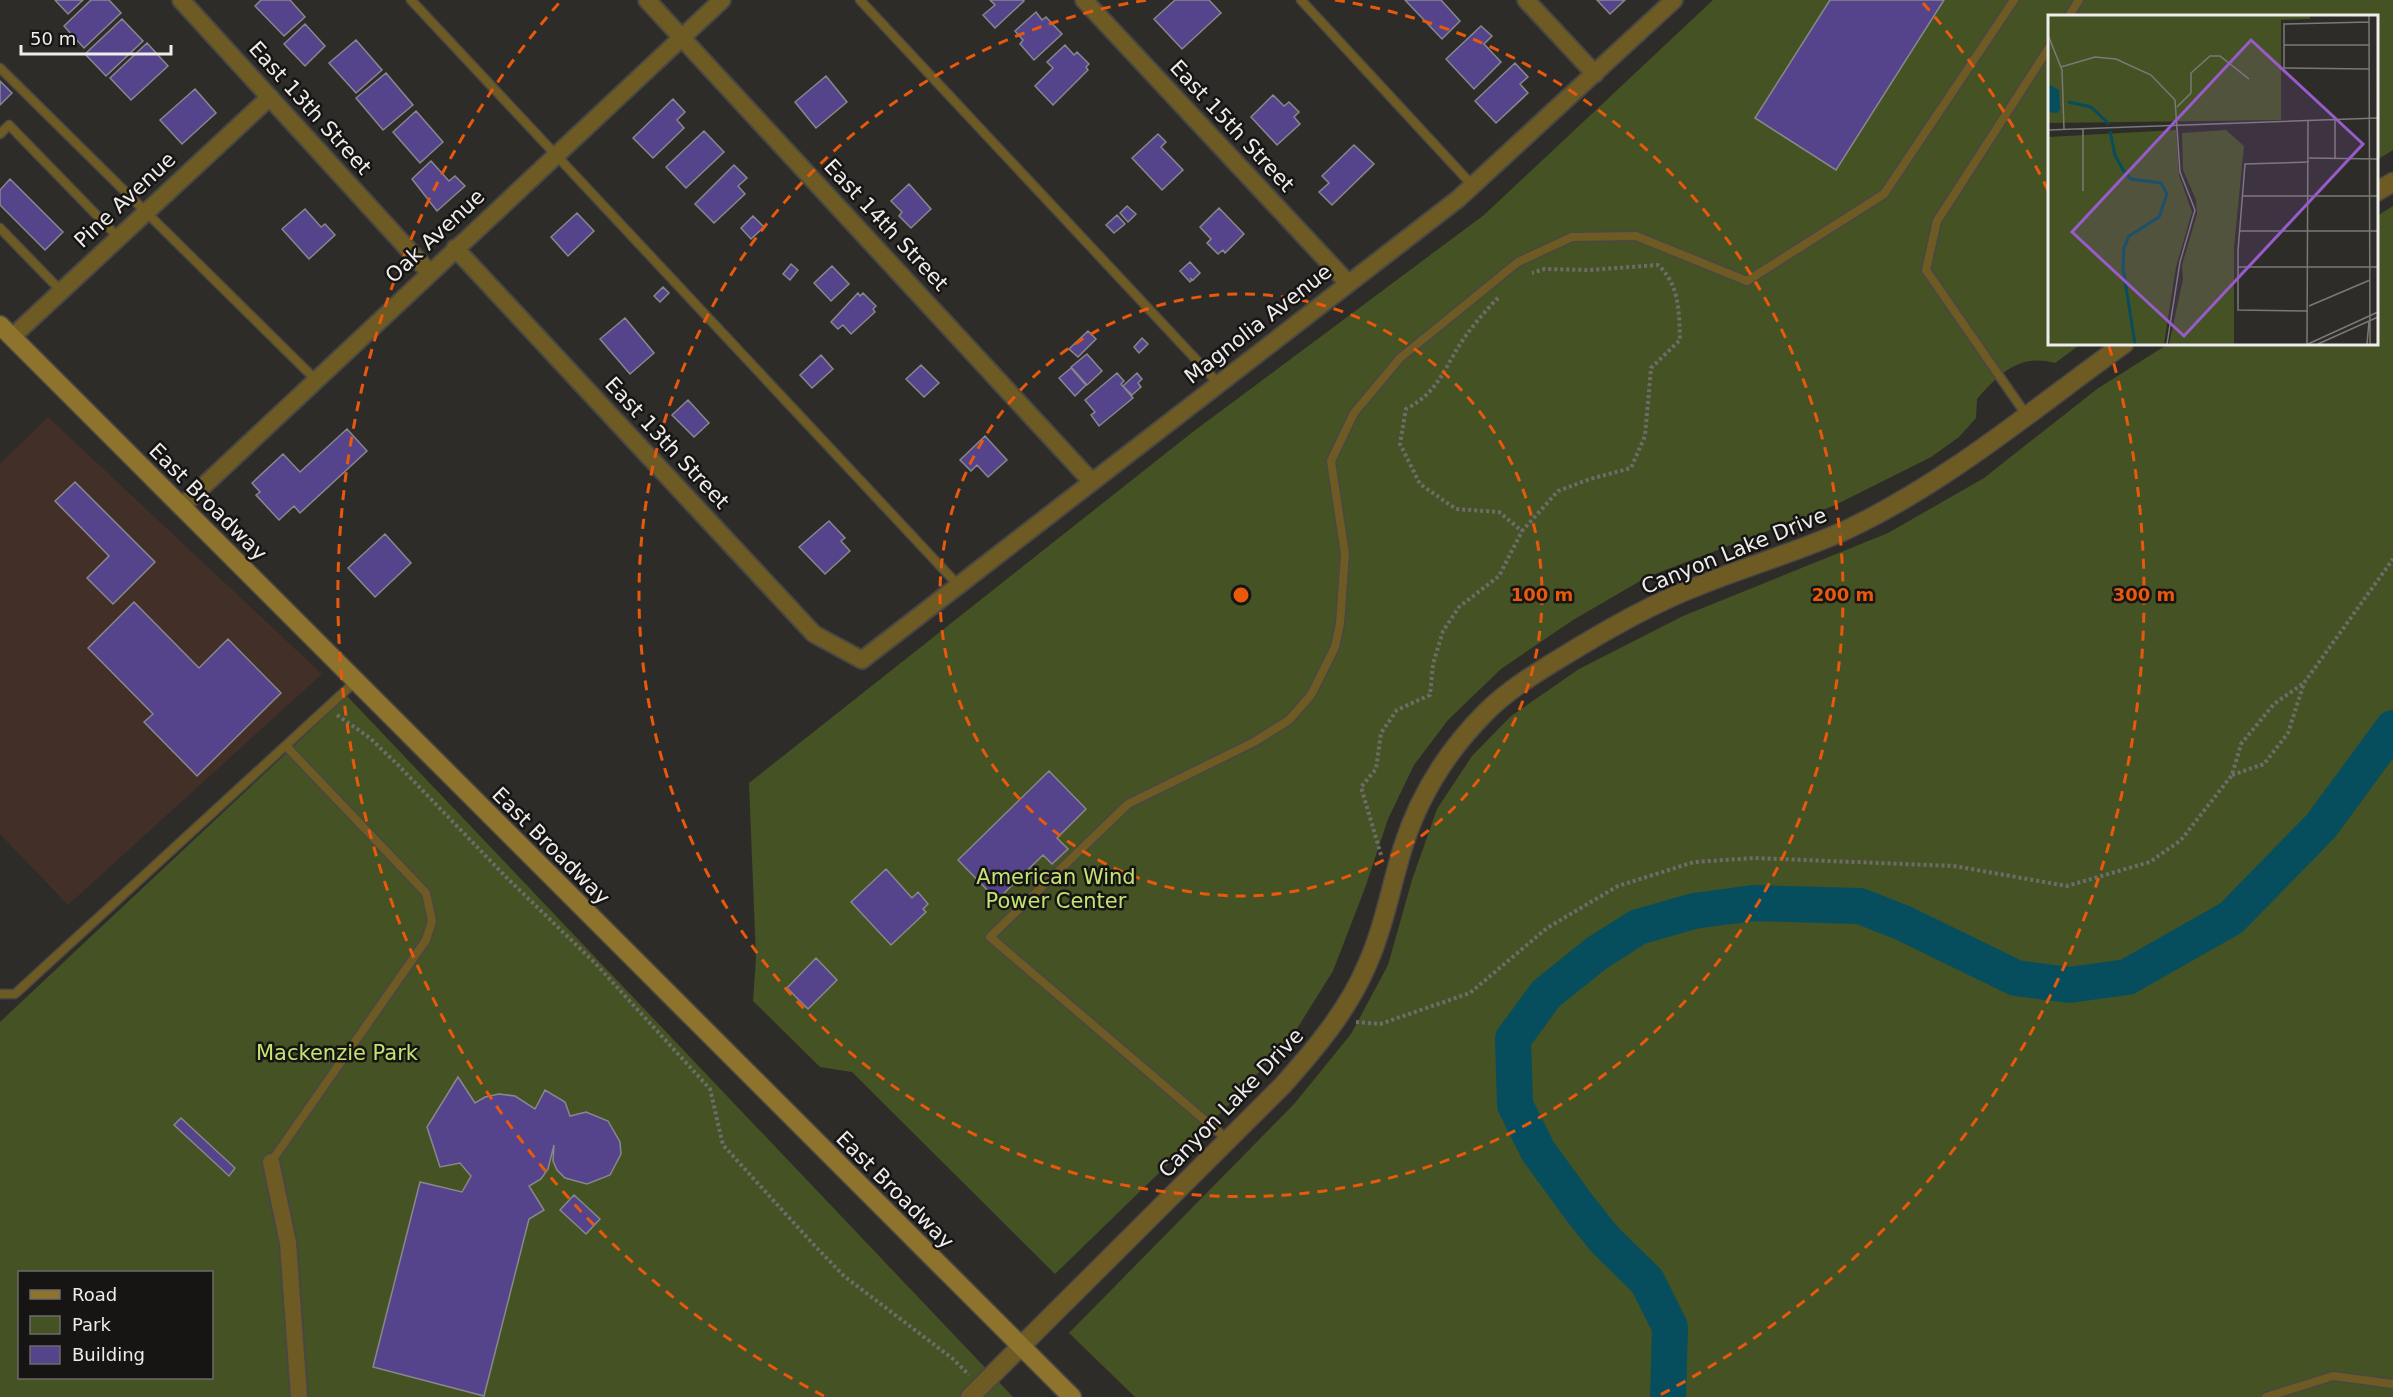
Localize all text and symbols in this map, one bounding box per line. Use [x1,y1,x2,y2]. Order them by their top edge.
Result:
inset map [2048,15,2378,345]
scale bar [21,18,171,56]
text: 50 m [30,28,76,49]
street label: East 13th Street [244,37,376,179]
street label: East 15th Street [1165,55,1299,197]
street label: Pine Avenue [70,147,180,253]
street label: East 14th Street [819,154,953,296]
street label: Oak Avenue [381,184,489,288]
street label: Magnolia Avenue [1180,259,1336,389]
street label: East 13th Street [600,372,734,514]
street label: East Broadway [144,438,272,566]
street label: Canyon Lake Drive [1638,503,1830,599]
text: 100 m [1511,584,1573,605]
text: 200 m [1812,584,1874,605]
text: 300 m [2113,584,2175,605]
centre of rings [1231,585,1251,605]
street label: East Broadway [487,782,615,910]
park label: American Wind Power Center [976,865,1136,913]
street label: Canyon Lake Drive [1154,1024,1308,1182]
park label: Mackenzie Park [256,1041,419,1065]
street label: East Broadway [831,1126,959,1254]
legend [18,1271,213,1379]
text: Road [72,1284,117,1305]
text: Park [72,1314,111,1335]
text: Building [72,1344,145,1365]

